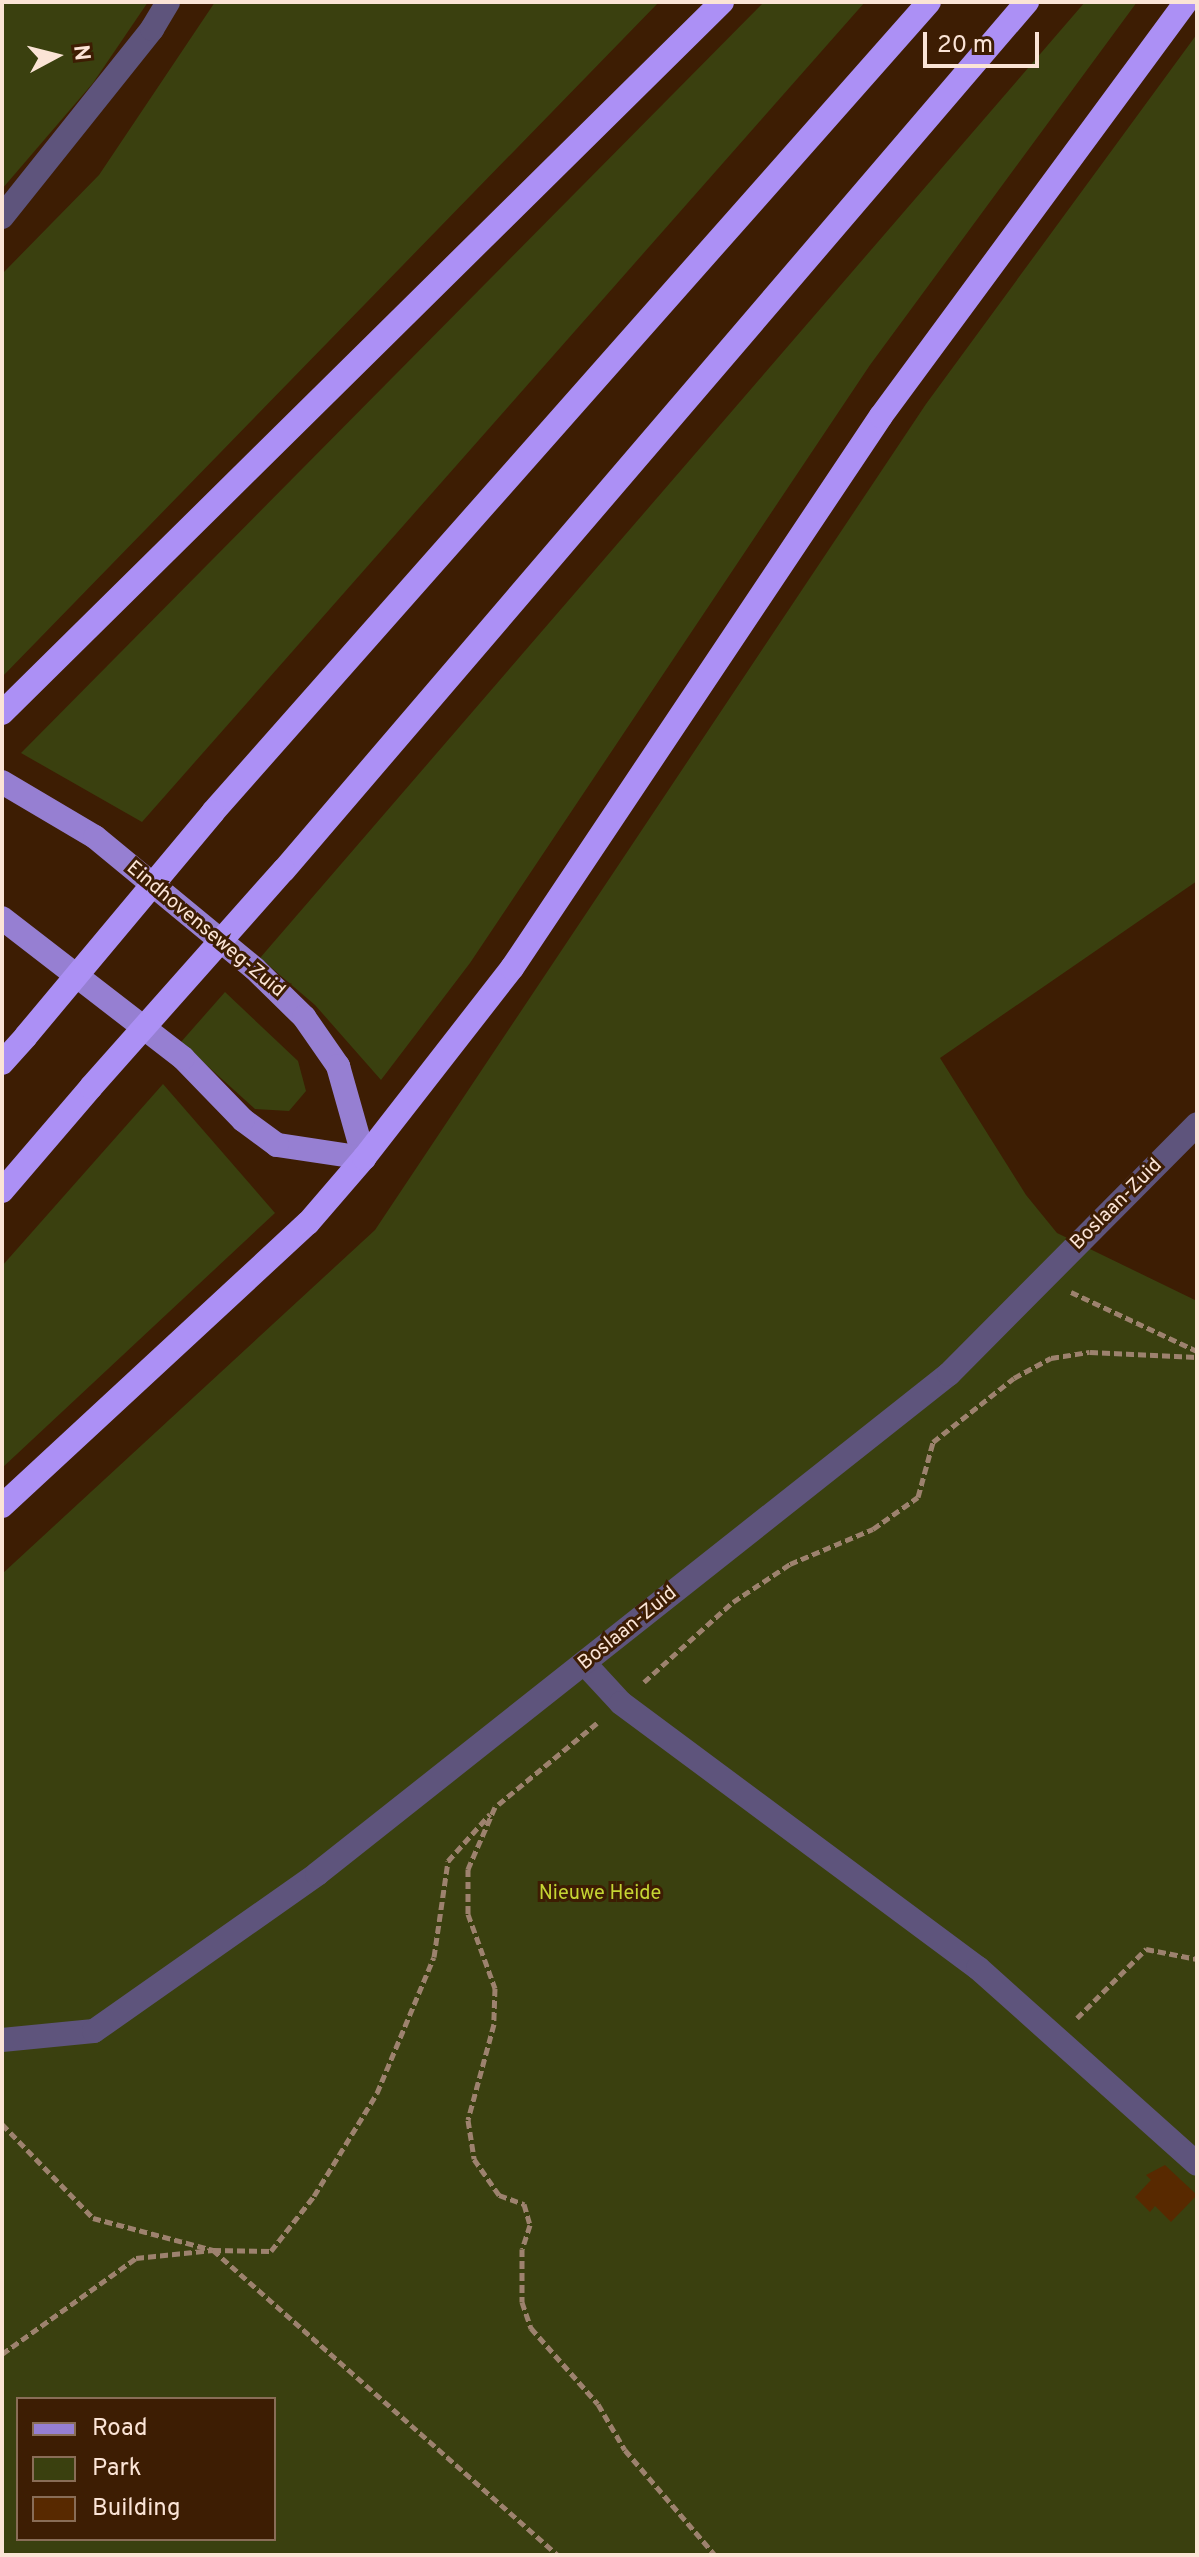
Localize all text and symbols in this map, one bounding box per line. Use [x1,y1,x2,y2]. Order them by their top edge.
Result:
north arrow [16,16,96,96]
scale bar [927,16,1043,66]
text: 20 m [937,31,993,61]
text: N [66,44,95,62]
street label: Eindhovenseweg-Zuid [121,857,289,1003]
street label: Boslaan-Zuid [1066,1154,1168,1256]
street label: Boslaan-Zuid [574,1582,682,1676]
park label: Nieuwe Heide [539,1882,661,1906]
legend [16,2397,276,2541]
text: Road [92,2414,148,2444]
text: Park [92,2454,142,2484]
text: Building [92,2494,181,2524]

